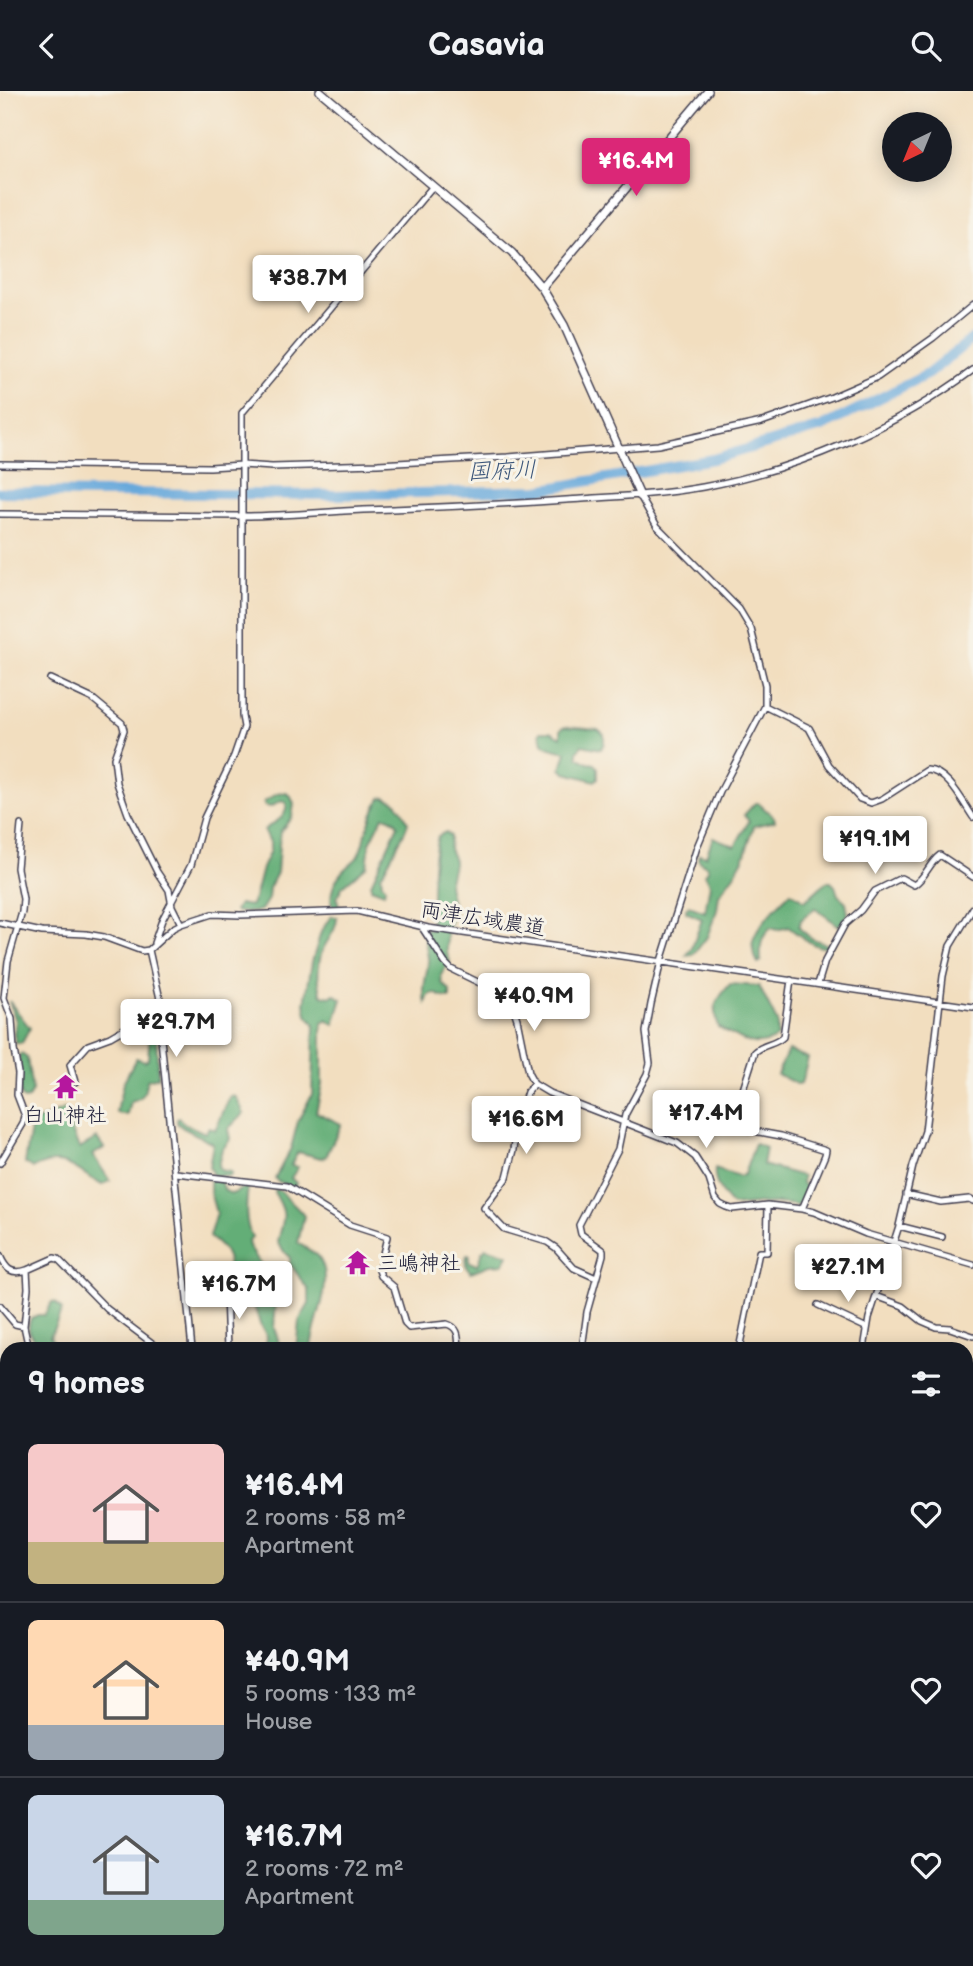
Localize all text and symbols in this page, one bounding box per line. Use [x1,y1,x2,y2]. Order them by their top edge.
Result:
text: Casavia [428,26,545,65]
icon: back [28,27,66,65]
icon: search [907,27,945,65]
north arrow [882,112,952,182]
map controls [882,112,952,182]
pin: ¥16.4M [579,139,693,198]
text: ¥16.4M [598,147,674,175]
pin: ¥38.7M [251,255,365,315]
text: ¥38.7M [269,264,347,292]
water label: 国府川 [467,456,537,486]
pin: ¥19.1M [818,817,932,876]
text: ¥19.1M [839,825,911,853]
street label: 両津広域農道 [419,897,547,941]
pin: ¥40.9M [477,974,591,1033]
text: ¥40.9M [494,982,574,1010]
pin: ¥29.7M [119,999,233,1059]
text: ¥29.7M [137,1008,215,1036]
temple icon: 白山神社 [51,1072,79,1100]
pin: ¥17.4M [649,1091,763,1150]
pin: ¥16.6M [469,1097,583,1156]
text: ¥17.4M [669,1099,743,1127]
place label: 白山神社 [23,1103,107,1128]
text: ¥16.6M [488,1105,564,1133]
pin: ¥27.1M [791,1245,905,1304]
temple icon: 三嶋神社 [343,1249,371,1277]
place label: 三嶋神社 [377,1251,461,1276]
text: ¥27.1M [811,1253,885,1281]
pin: ¥16.7M [182,1261,296,1321]
text: ¥16.7M [201,1270,277,1298]
icon: filters [907,1365,945,1403]
text: 9 homes [28,1366,145,1402]
text: ¥16.4M [245,1468,344,1504]
icon: home [84,1472,168,1556]
icon: heart [907,1495,945,1533]
text: 2 rooms · 58 m² [245,1504,406,1532]
text: Apartment [245,1532,354,1560]
text: ¥40.9M [245,1644,350,1680]
icon: home [84,1648,168,1732]
icon: heart [907,1671,945,1709]
text: 5 rooms · 133 m² [245,1680,416,1708]
text: House [245,1708,312,1736]
text: ¥16.7M [245,1819,343,1855]
icon: home [84,1823,168,1907]
icon: heart [907,1846,945,1884]
text: 2 rooms · 72 m² [245,1855,404,1883]
text: Apartment [245,1883,354,1911]

